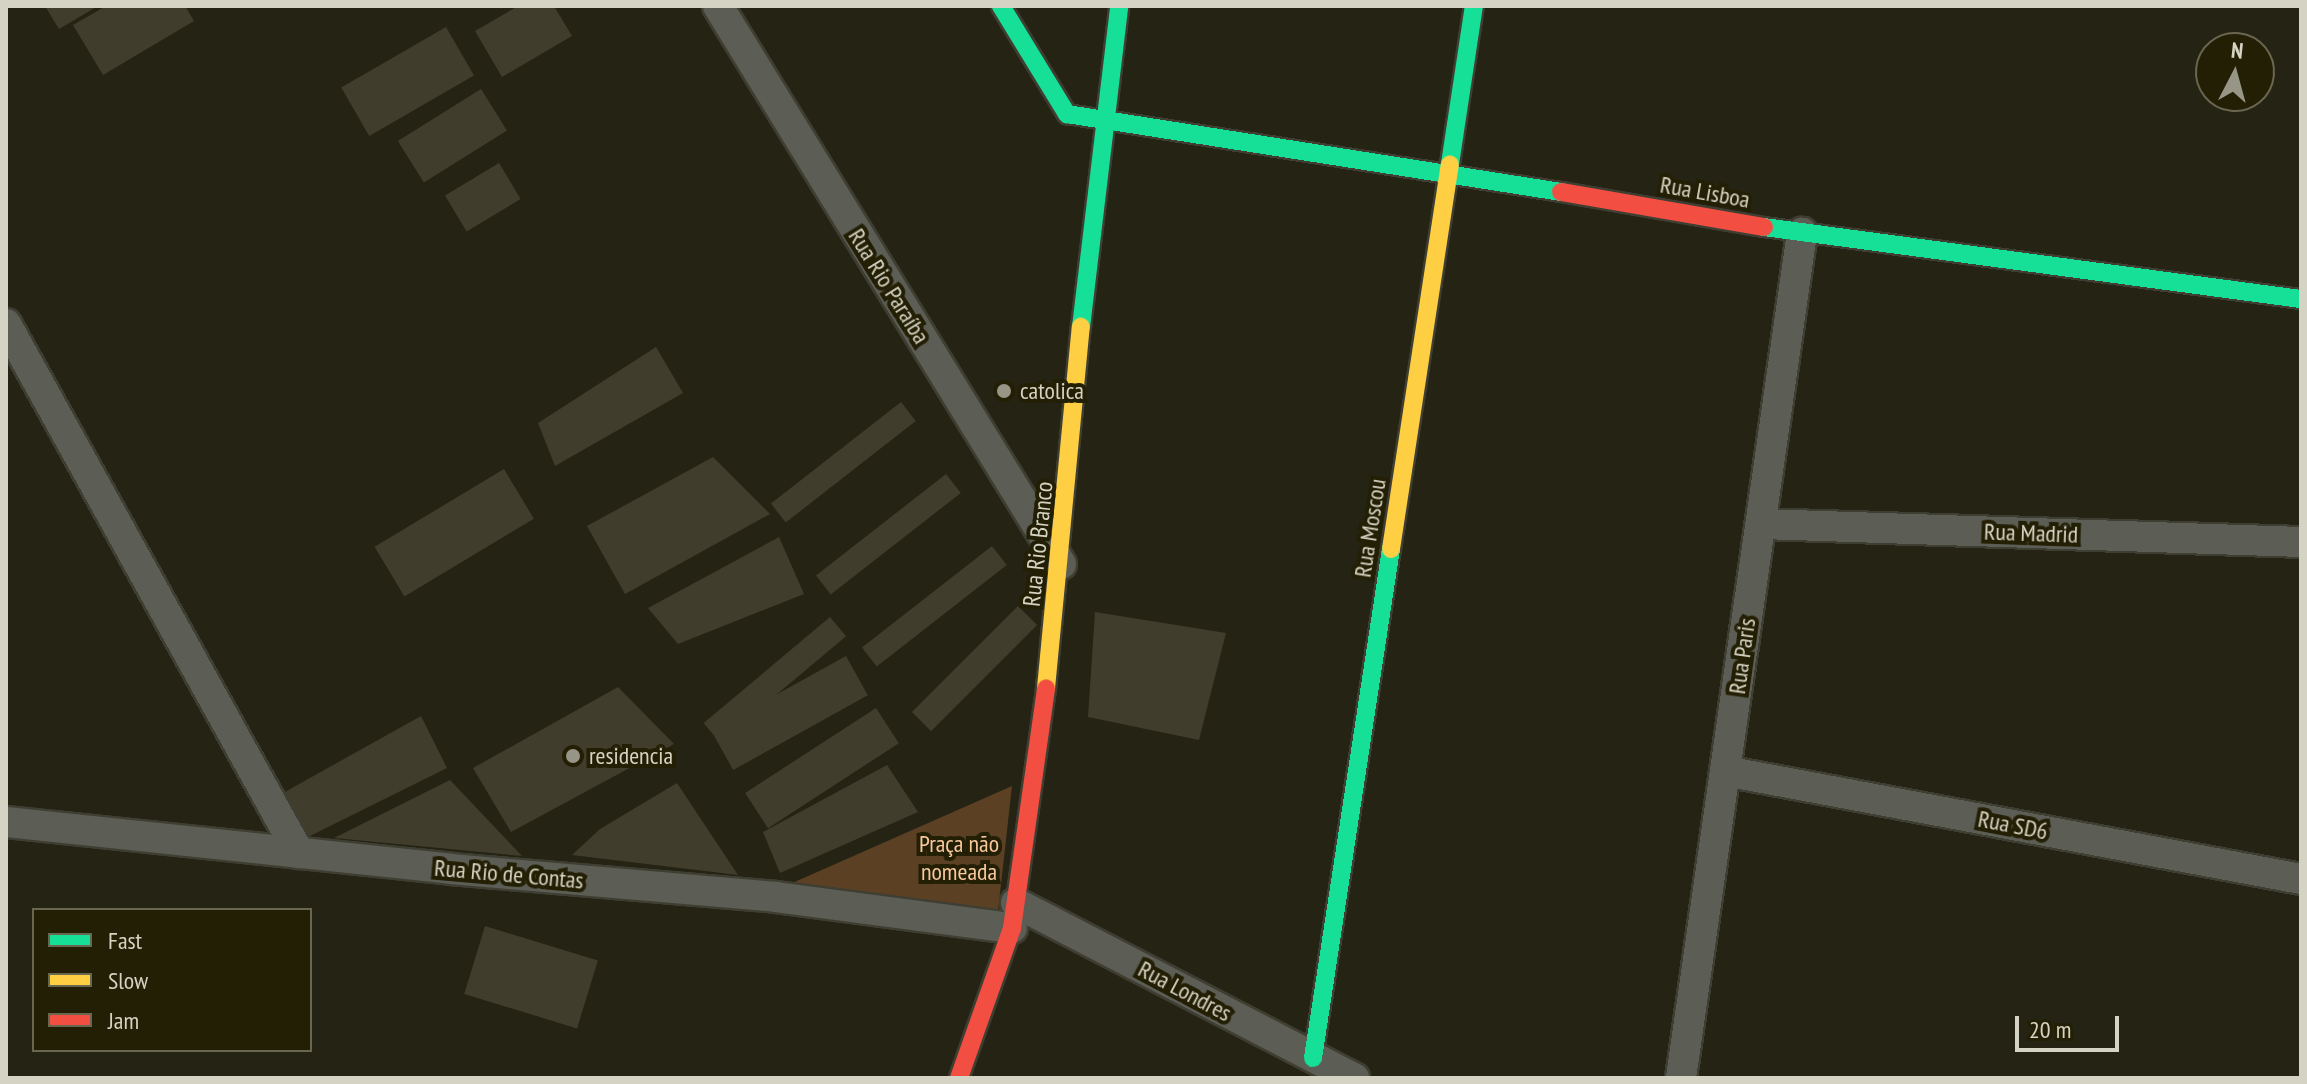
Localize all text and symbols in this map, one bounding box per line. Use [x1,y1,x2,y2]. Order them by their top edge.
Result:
north arrow [2195,32,2275,112]
text: N [2230,36,2245,65]
street label: Rua Lisboa [1658,170,1752,214]
street label: Rua Rio Paraíba [842,223,936,349]
place label: catolica [1020,377,1084,405]
marker: catolica [995,382,1013,400]
street label: Rua Moscou [1348,477,1392,579]
street label: Rua Rio Branco [1017,480,1059,608]
street label: Rua Madrid [1983,517,2079,549]
street label: Rua Paris [1722,616,1762,696]
place label: residencia [589,742,673,770]
marker: residencia [564,747,582,765]
street label: Rua SD6 [1976,804,2050,846]
park label: Praça não nomeada [919,830,999,886]
street label: Rua Rio de Contas [433,853,585,895]
legend [32,908,312,1052]
text: Fast [108,925,142,956]
street label: Rua Londres [1133,954,1237,1028]
text: Slow [108,965,148,996]
scale bar [2019,1000,2123,1050]
text: Jam [108,1005,139,1036]
text: 20 m [2029,1014,2071,1045]

